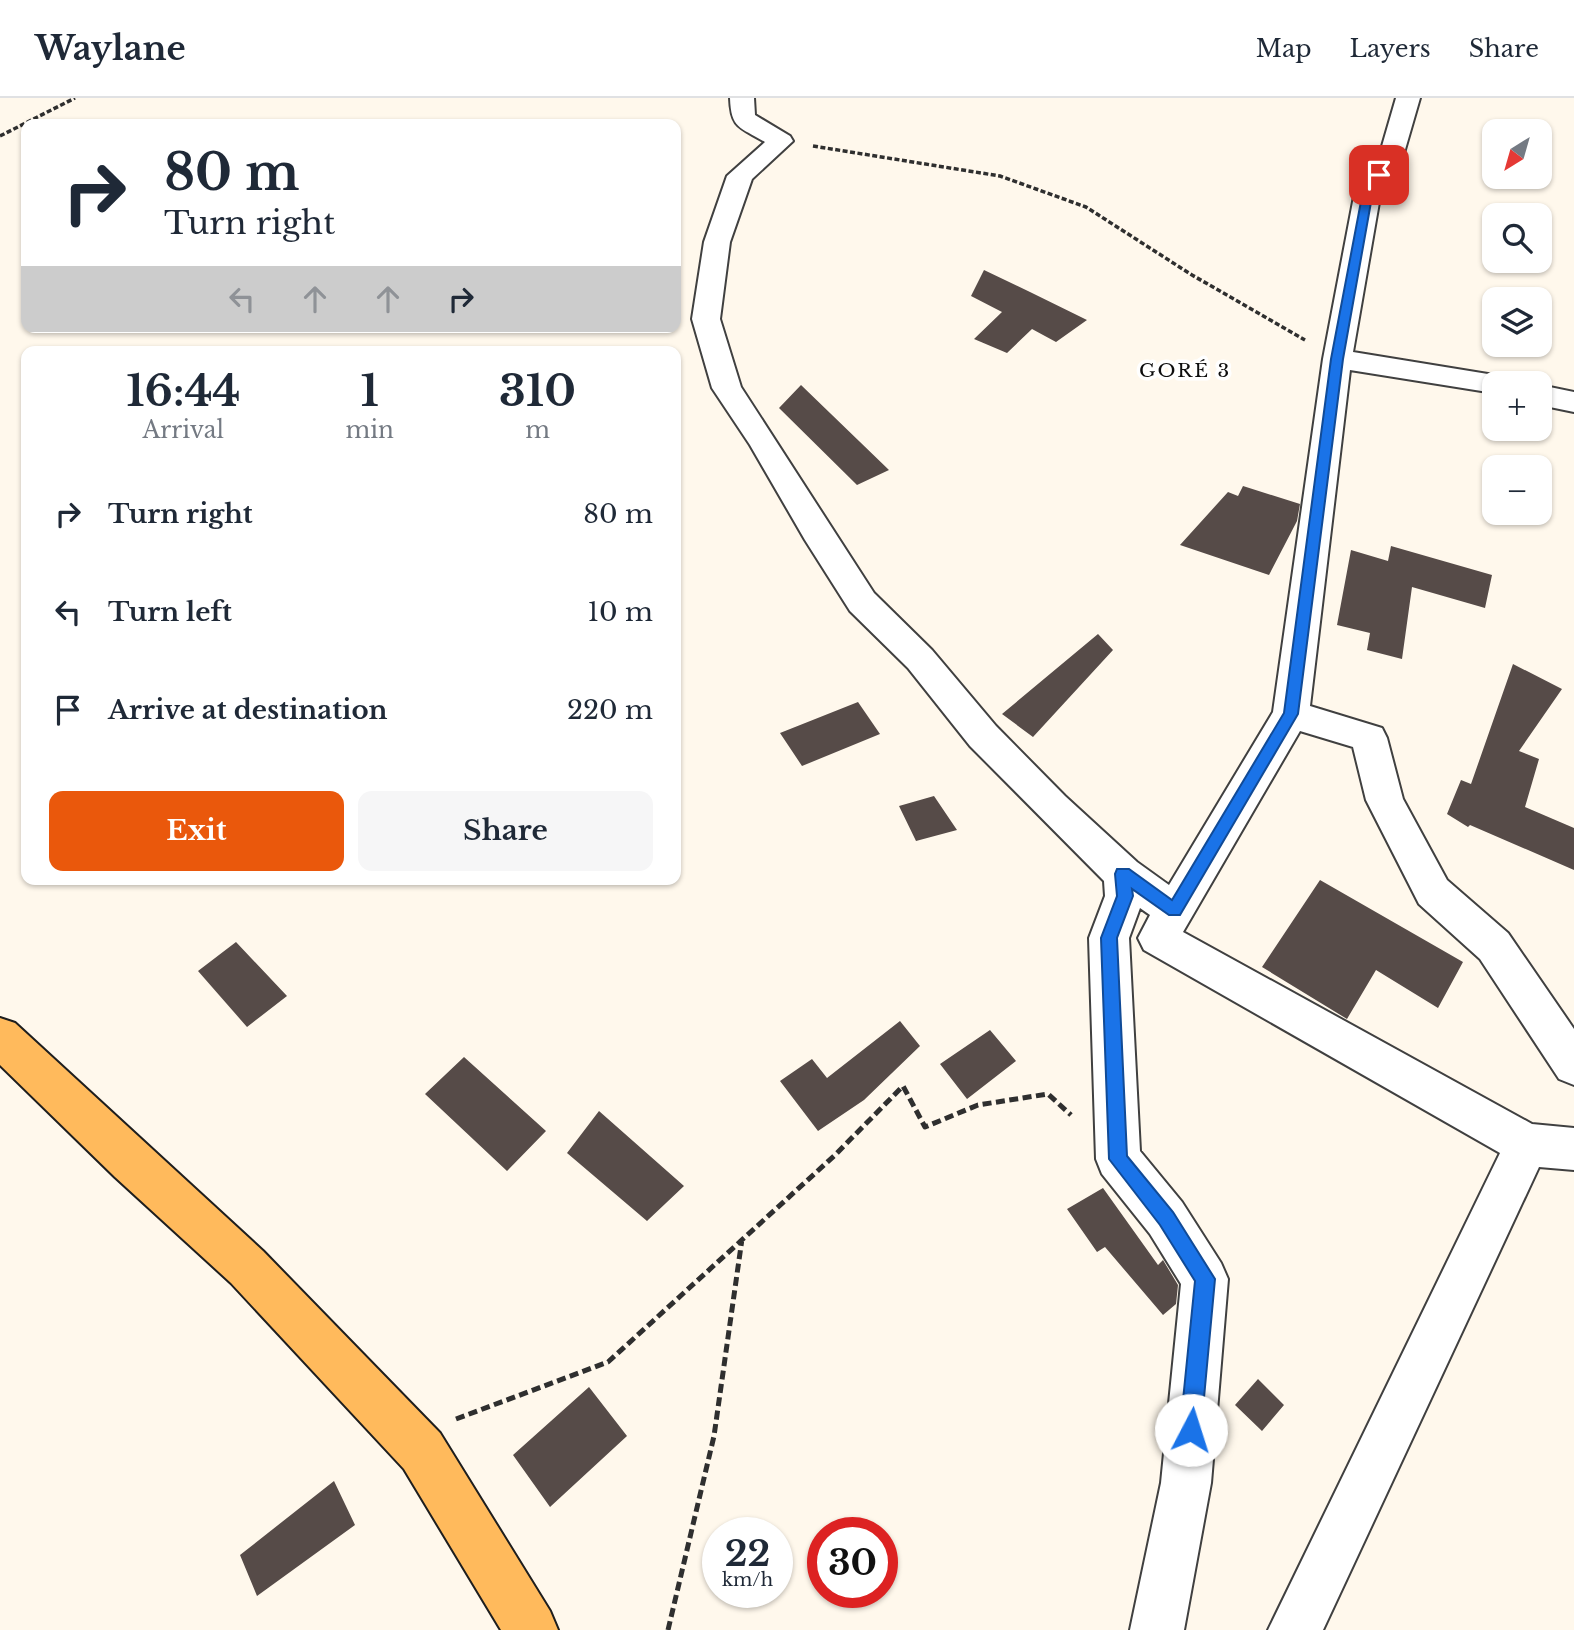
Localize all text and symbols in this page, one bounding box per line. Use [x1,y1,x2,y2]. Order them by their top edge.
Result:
text: Waylane [35,28,186,69]
text: Map [1256,34,1312,63]
text: Layers [1350,34,1431,63]
text: Share [1469,34,1539,63]
north arrow [1482,119,1552,189]
map controls [1482,119,1552,525]
text: 80 m [164,142,299,203]
pin [1349,145,1409,205]
icon: right [49,147,140,238]
icon: arrive [1360,156,1398,194]
text: Turn right [164,203,335,243]
button: search [1482,203,1552,273]
icon: left [223,280,261,318]
icon: ahead [296,280,334,318]
icon: ahead [369,280,407,318]
icon: right [442,280,480,318]
button: layers [1482,287,1552,357]
district label: GORÉ 3 [1139,359,1231,382]
text: 16:44 [126,365,240,417]
text: 1 [361,365,379,417]
text: 310 [499,365,576,417]
button: + [1482,371,1552,441]
text: Arrival [143,416,224,444]
text: min [346,416,394,444]
text: m [525,416,550,444]
button: − [1482,455,1552,525]
icon: right [49,495,87,533]
text: Turn right [108,498,253,530]
text: 80 m [583,498,653,530]
icon: left [49,593,87,631]
text: Turn left [108,596,232,628]
text: 10 m [587,596,653,628]
icon: arrive [49,691,87,729]
text: Arrive at destination [108,694,388,726]
text: 220 m [567,694,653,726]
button: Exit [49,791,344,871]
button: Share [358,791,653,871]
position arrow [1154,1393,1228,1467]
speed limit sign: 30 [807,1517,898,1608]
text: 22 [725,1532,770,1575]
text: km/h [722,1569,773,1591]

